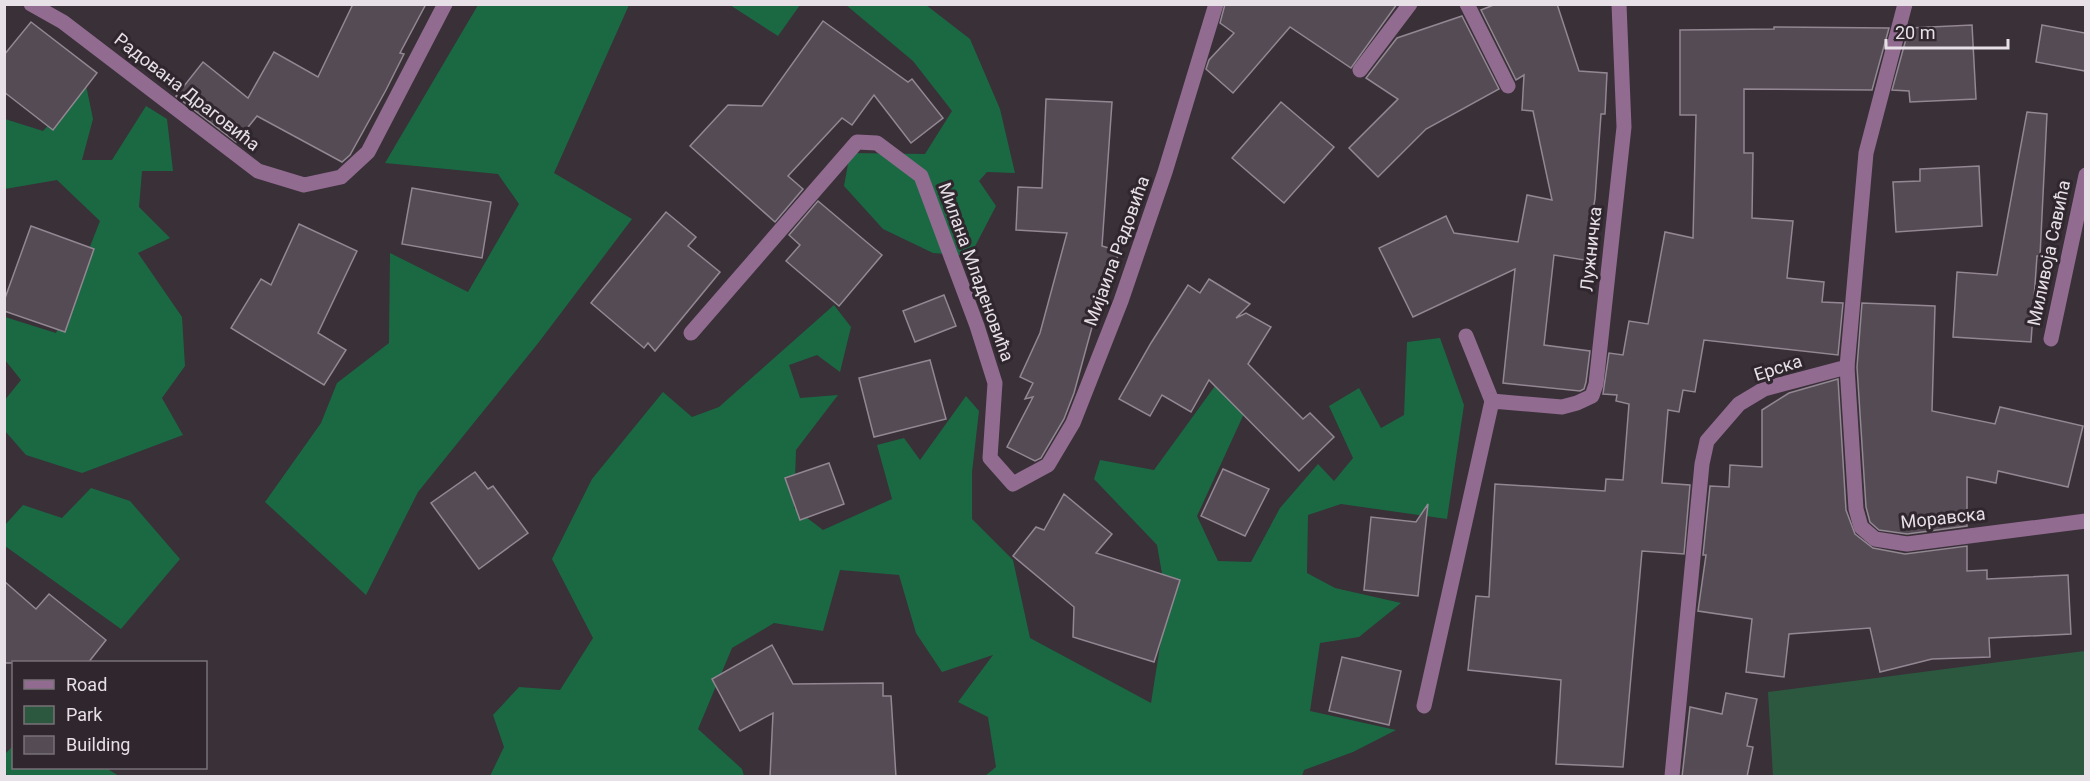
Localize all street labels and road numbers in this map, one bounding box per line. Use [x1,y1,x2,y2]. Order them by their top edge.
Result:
street label: Радована Драговића [110,28,264,155]
street label: Мијаила Радовића [1080,173,1153,329]
street label: Миливоја Савића [2023,178,2074,328]
street label: Милана Младеновића [934,180,1019,364]
street label: Лужничка [1576,206,1605,292]
street label: Ерска [1751,350,1805,385]
street label: Моравска [1900,503,1986,532]

